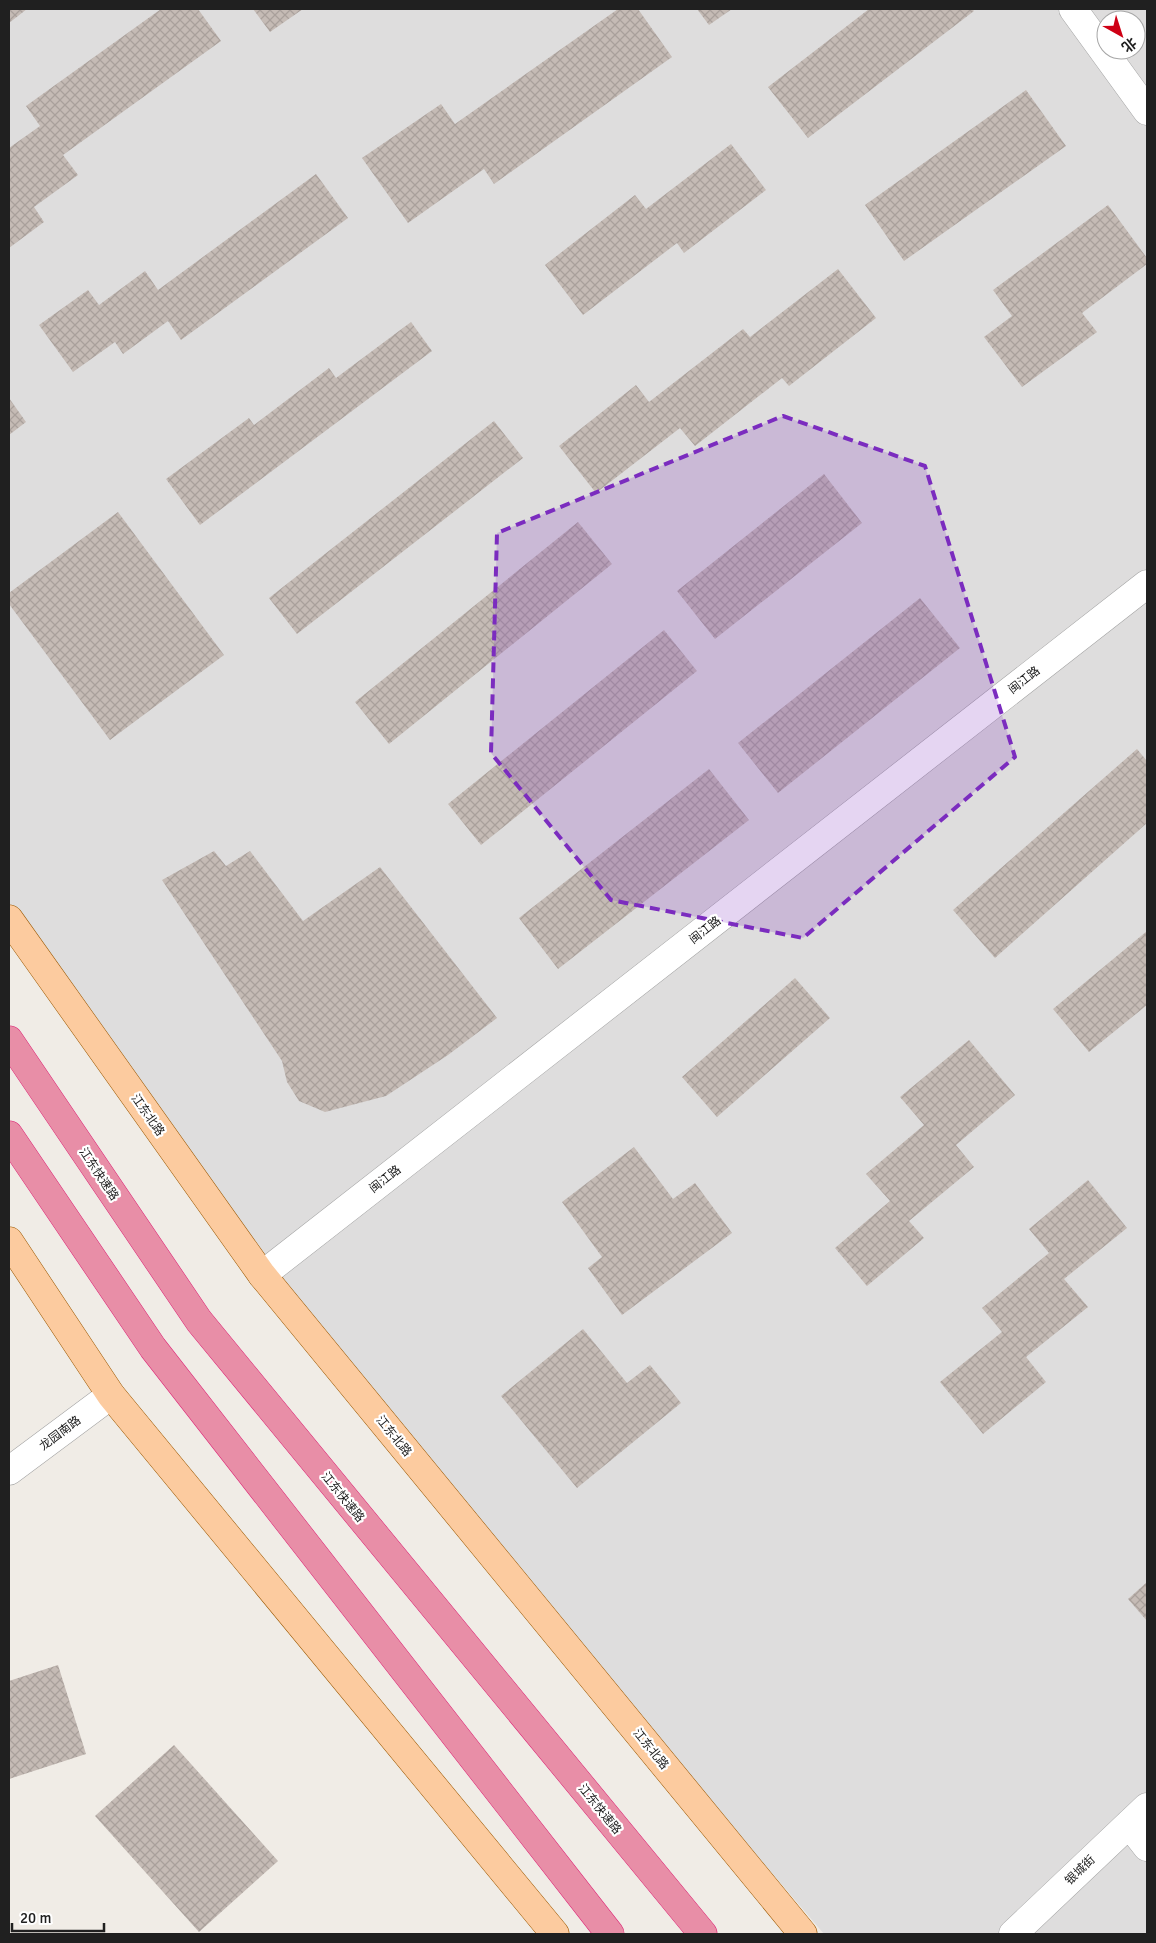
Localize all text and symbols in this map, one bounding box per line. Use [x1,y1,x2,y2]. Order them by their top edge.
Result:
north arrow [1096,10,1146,60]
text: 北 [1118,34,1140,56]
street label: 闽江路 [1006,663,1043,697]
street label: 闽江路 [687,913,724,947]
street label: 江东北路 [128,1091,168,1139]
street label: 江东快速路 [76,1145,122,1203]
street label: 闽江路 [367,1162,404,1196]
street label: 龙园南路 [37,1413,84,1454]
street label: 江东北路 [373,1413,415,1460]
street label: 江东快速路 [318,1469,367,1525]
street label: 江东北路 [630,1726,672,1773]
street label: 江东快速路 [575,1781,624,1837]
street label: 银城街 [1062,1852,1099,1888]
scale bar [12,1900,105,1932]
text: 20 m [20,1909,51,1927]

